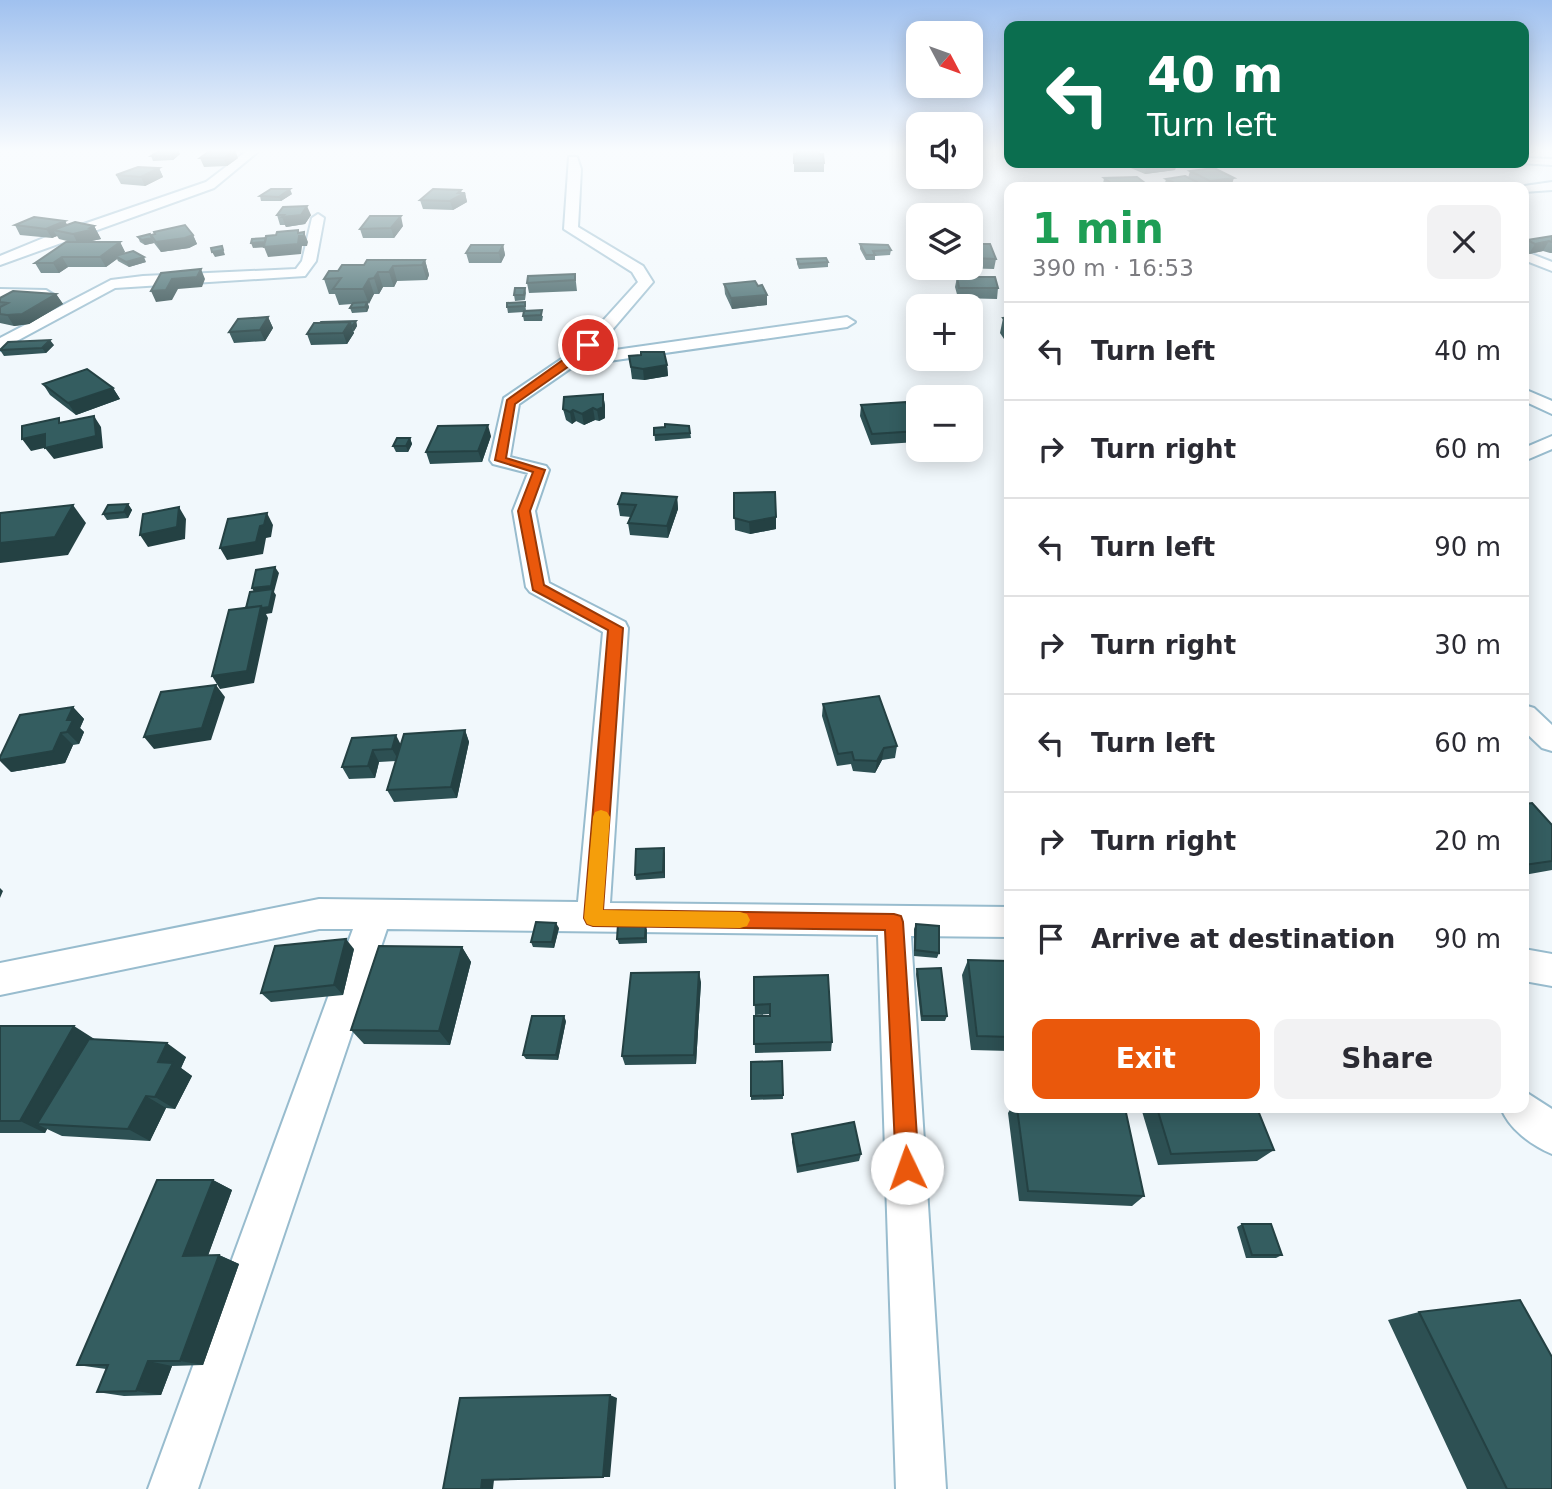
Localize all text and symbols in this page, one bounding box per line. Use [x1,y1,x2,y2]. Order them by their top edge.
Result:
north arrow [906,21,984,98]
map controls [906,21,983,462]
text: 40 m [1147,47,1283,104]
icon: left [1032,49,1123,140]
text: Turn left [1147,106,1277,144]
button: sound [906,112,983,189]
button: layers [906,203,983,280]
text: 1 min [1032,204,1164,253]
button: close [1427,205,1501,279]
text: 390 m · 16:53 [1032,255,1194,281]
button: + [906,294,983,371]
pin [558,315,618,375]
icon: arrive [569,326,607,364]
icon: left [1032,332,1070,370]
text: Turn left [1091,336,1215,366]
text: 40 m [1434,336,1501,366]
button: − [906,385,983,462]
icon: right [1032,430,1070,468]
text: Turn right [1091,434,1236,464]
text: 60 m [1434,434,1501,464]
icon: left [1032,528,1070,566]
text: Turn left [1091,532,1215,562]
text: 90 m [1434,532,1501,562]
icon: right [1032,626,1070,664]
text: Turn right [1091,630,1236,660]
text: 30 m [1434,630,1501,660]
icon: left [1032,724,1070,762]
text: Turn left [1091,728,1215,758]
text: 60 m [1434,728,1501,758]
icon: right [1032,822,1070,860]
text: Turn right [1091,826,1236,856]
text: 20 m [1434,826,1501,856]
icon: arrive [1032,920,1070,958]
text: Arrive at destination [1091,924,1395,954]
text: 90 m [1434,924,1501,954]
button: Exit [1032,1019,1260,1099]
button: Share [1274,1019,1501,1099]
position arrow [870,1131,944,1205]

